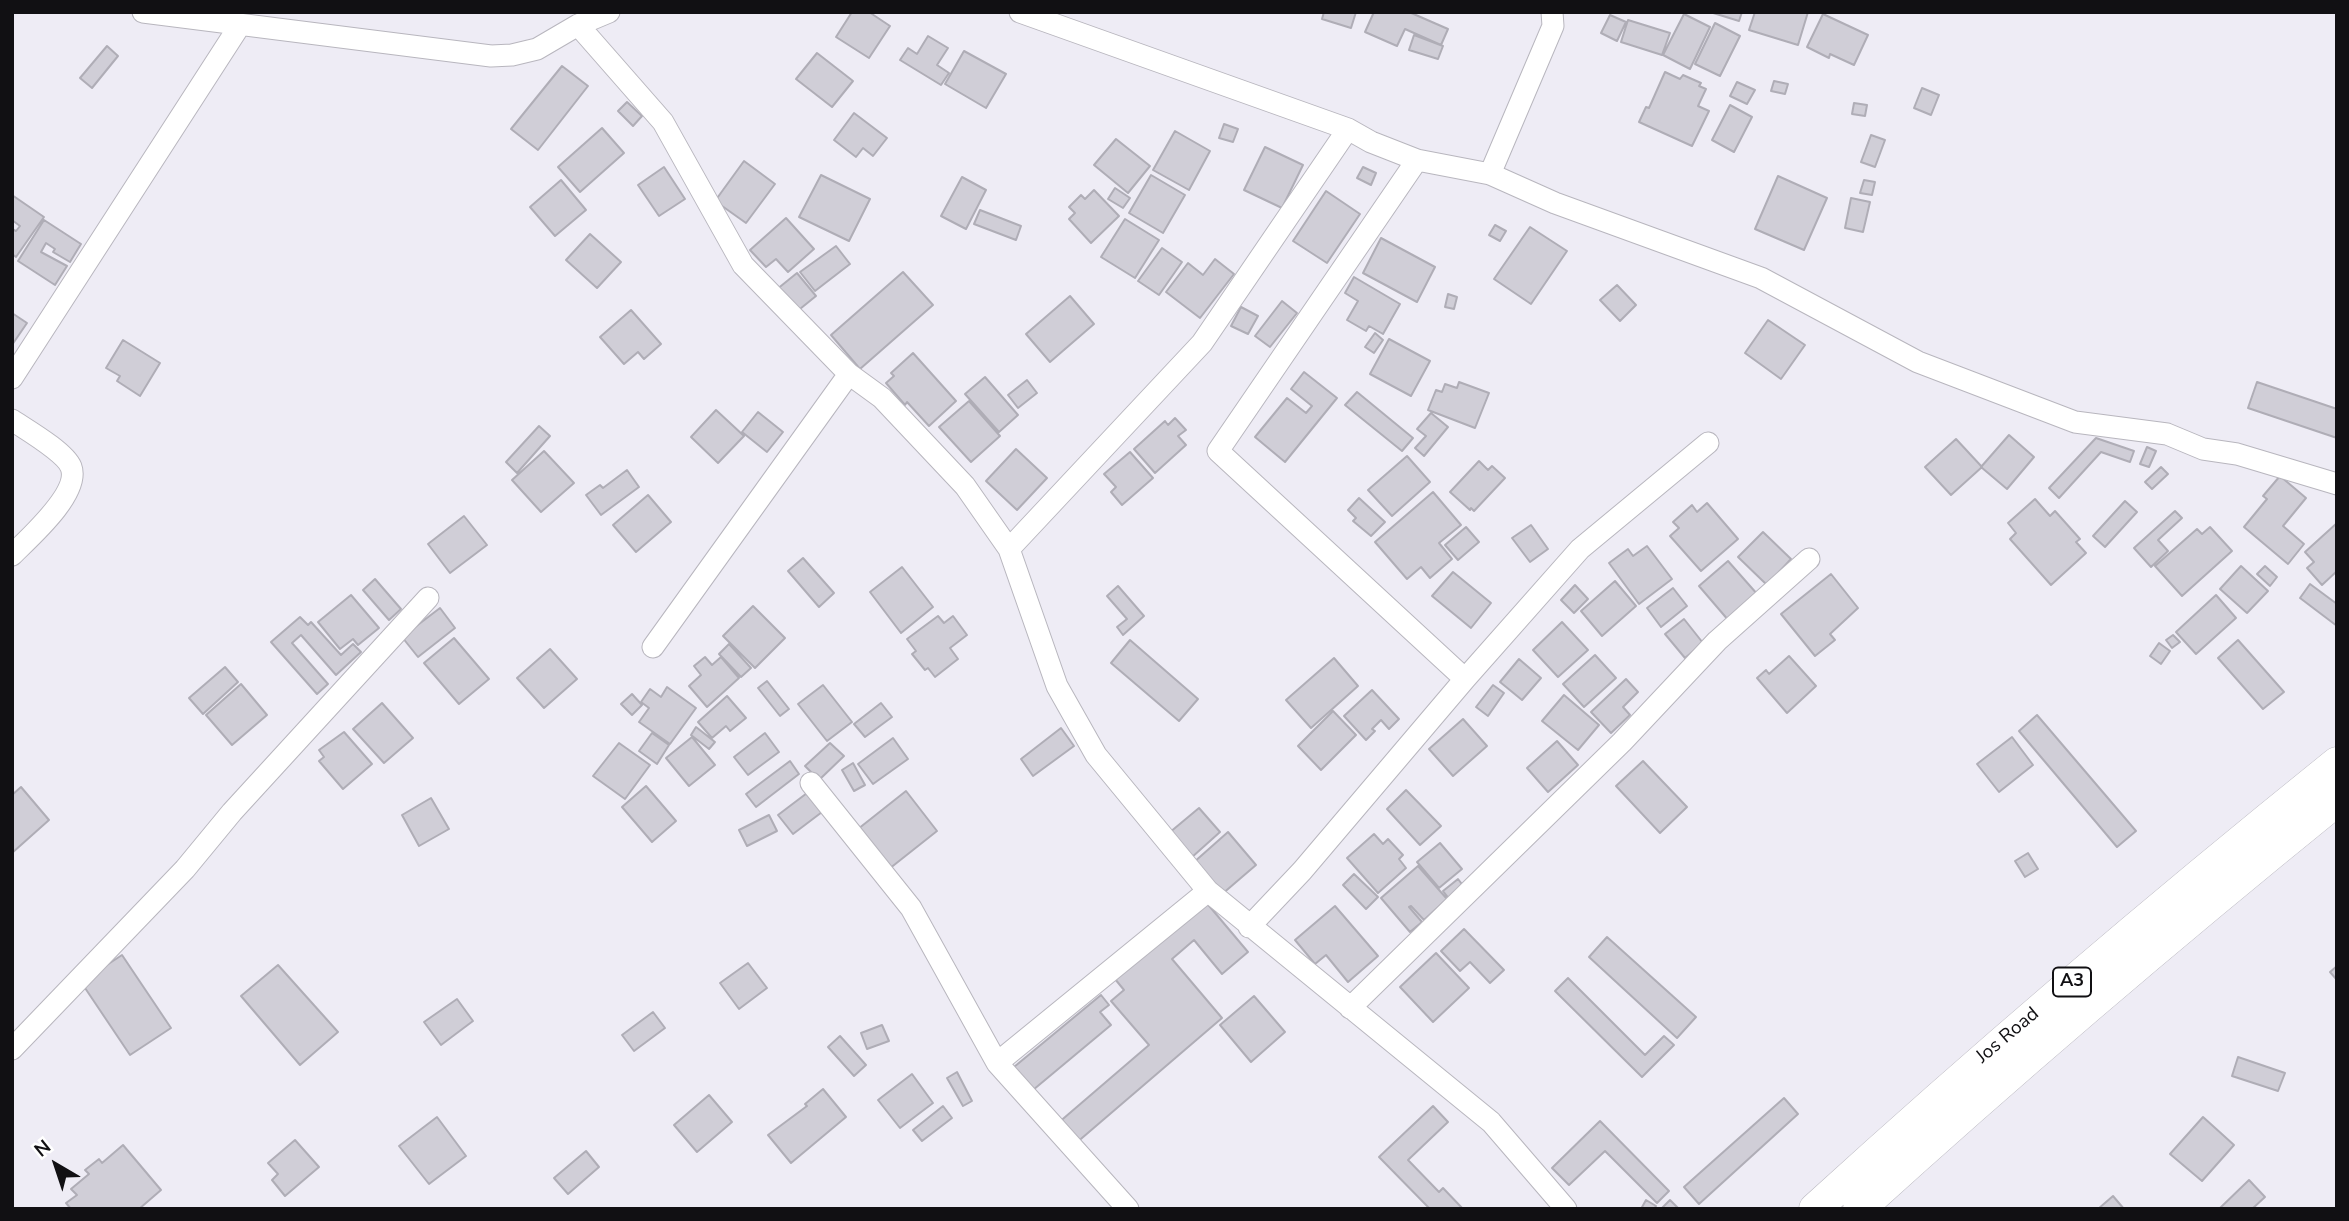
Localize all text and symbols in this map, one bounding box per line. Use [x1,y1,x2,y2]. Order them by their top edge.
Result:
road number: A3 [2053,967,2091,996]
street label: Jos Road [1972,1003,2044,1069]
north arrow [21,1130,91,1200]
text: N [29,1134,56,1163]

